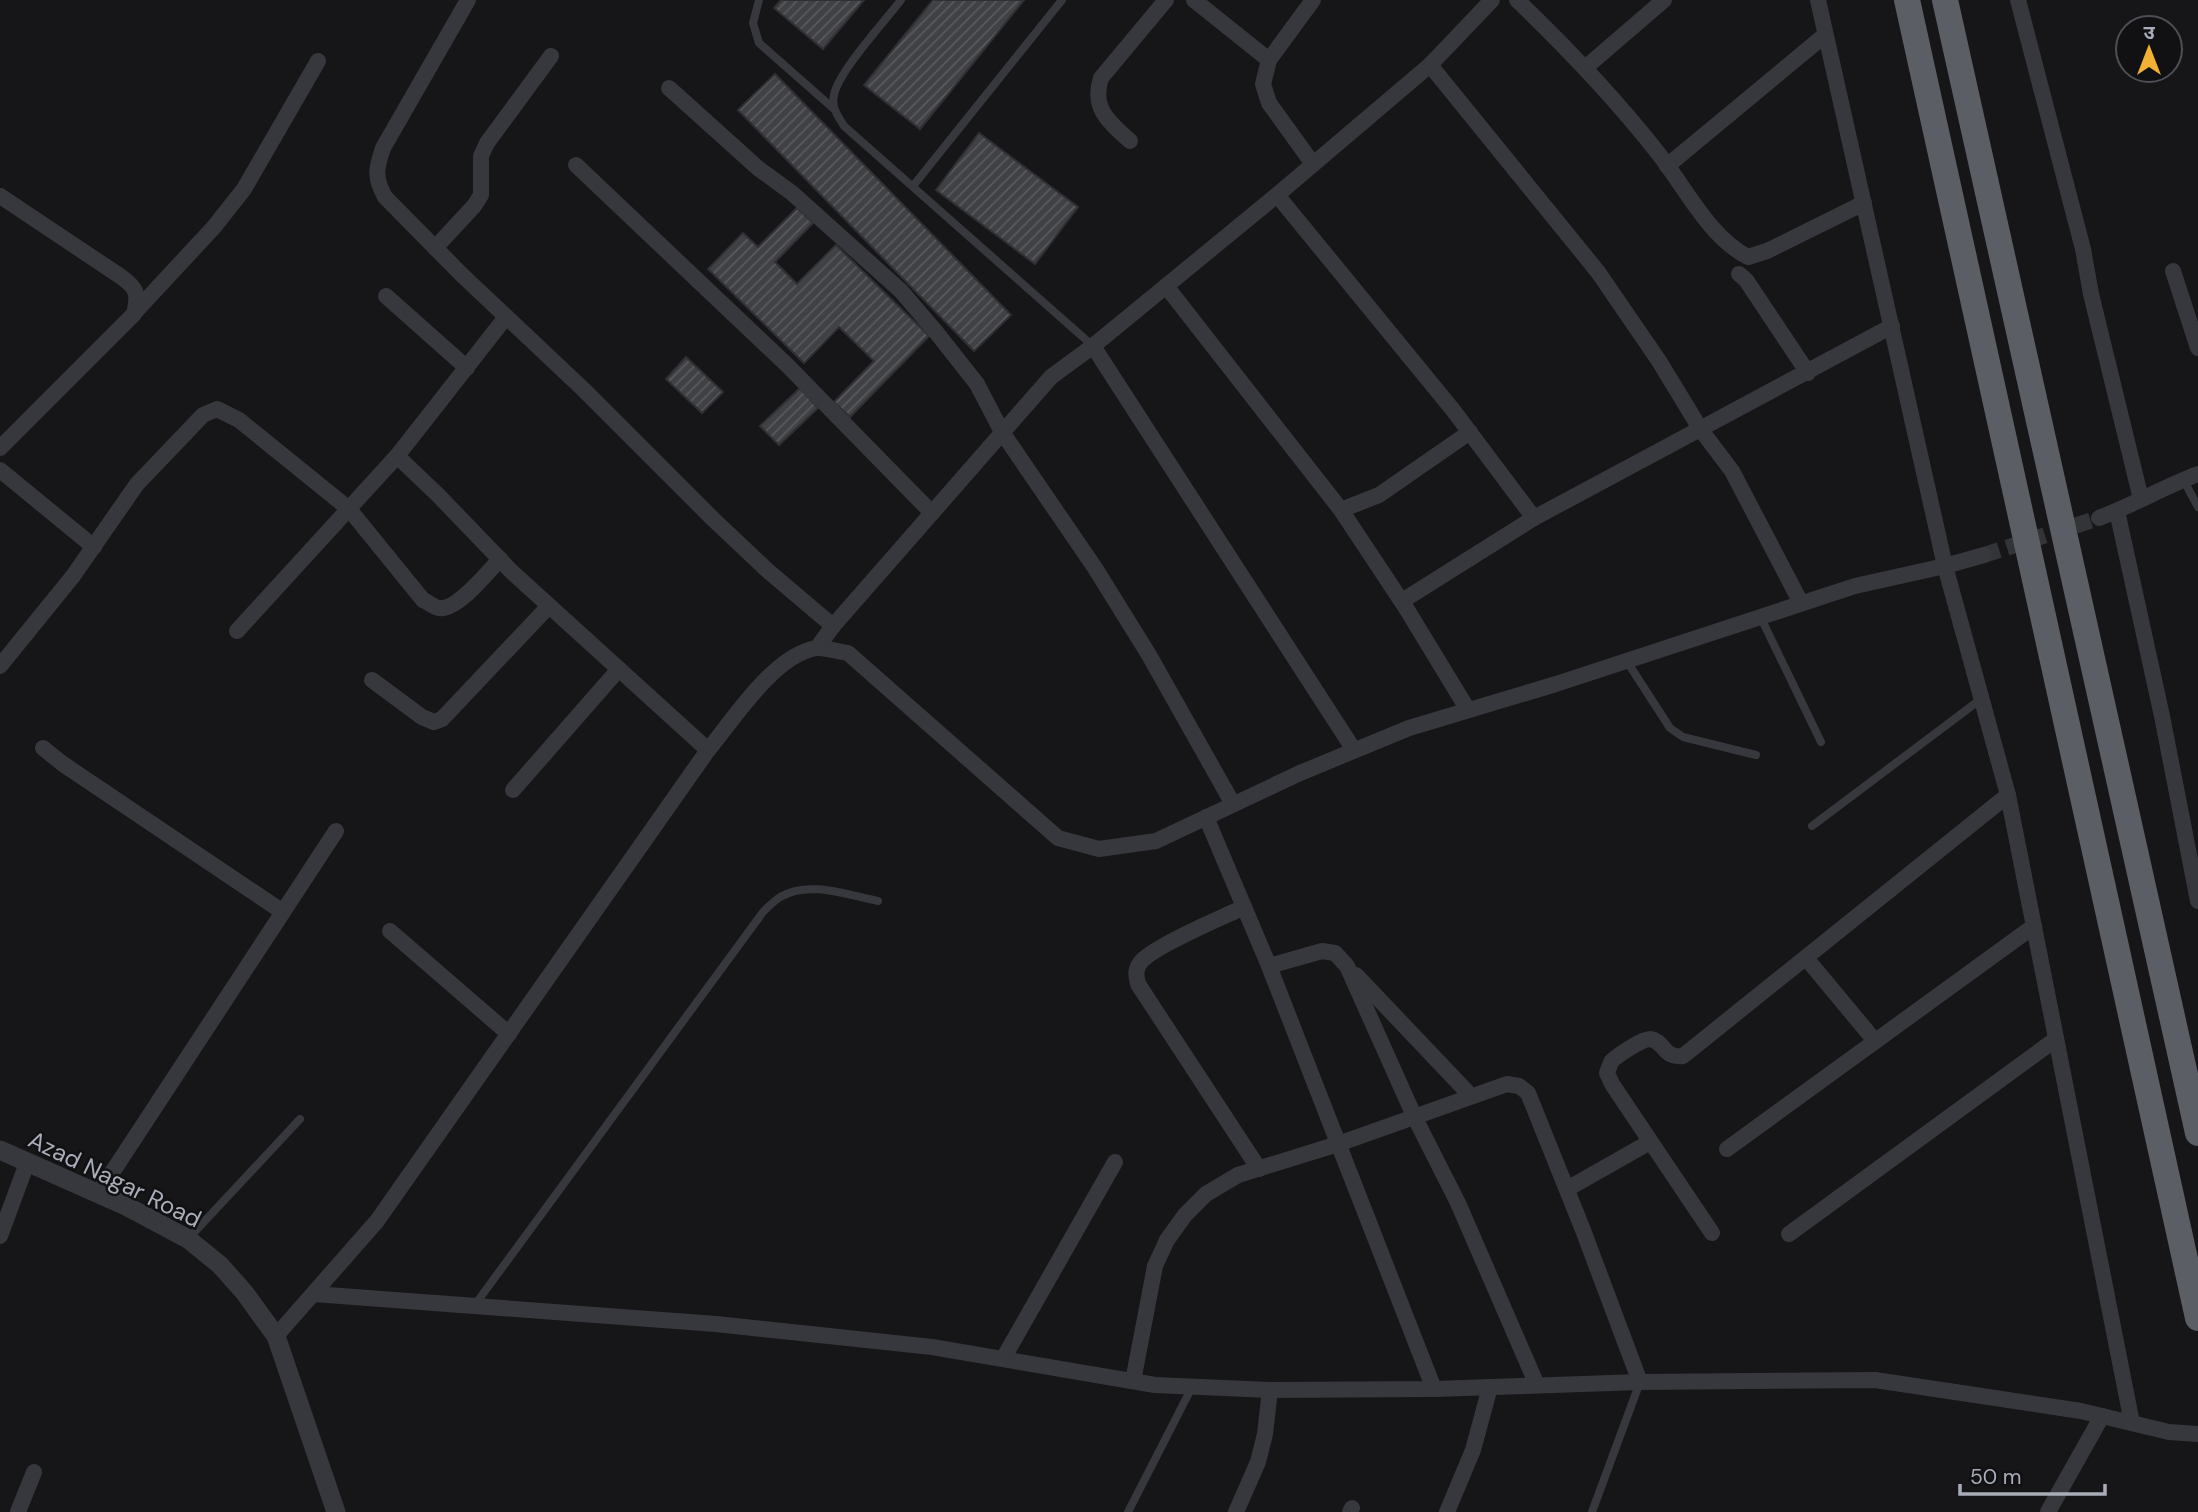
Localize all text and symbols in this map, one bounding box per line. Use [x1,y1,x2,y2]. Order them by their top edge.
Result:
north arrow [2114,14,2184,84]
text: उ [2143,20,2155,45]
street label: Azad Nagar Road [23,1124,207,1234]
scale bar [1960,1452,2105,1496]
text: 50 m [1970,1463,2021,1491]

